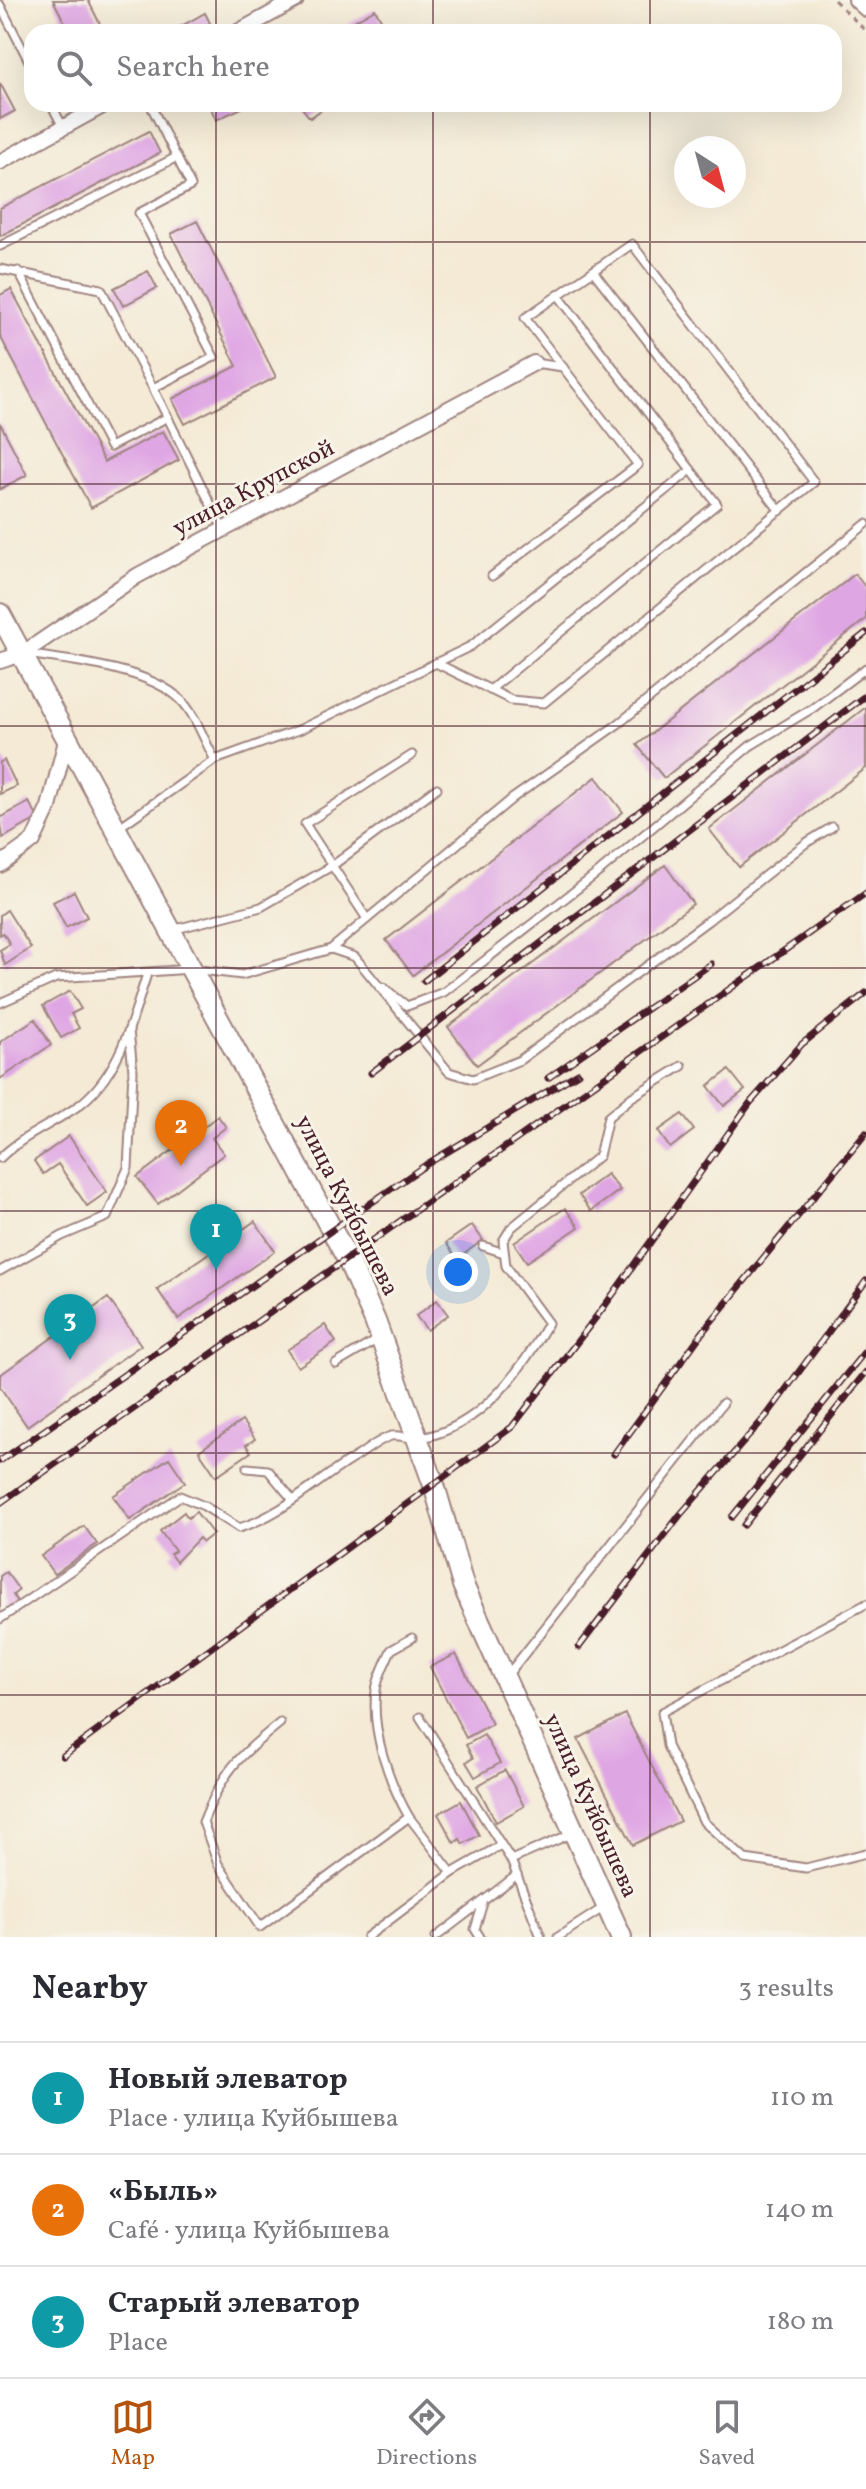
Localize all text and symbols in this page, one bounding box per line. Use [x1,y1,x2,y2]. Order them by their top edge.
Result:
search box [24,24,842,112]
icon: search [52,46,96,90]
text: Search here [116,47,270,89]
north arrow [674,136,746,208]
street label: улица Крупской [167,432,341,546]
pin: 2 [155,1100,207,1166]
street label: улица Куйбышева [286,1110,406,1302]
pin: 1 [190,1204,242,1270]
your location [438,1252,478,1292]
pin: 3 [44,1294,96,1360]
street label: улица Куйбышева [534,1708,646,1904]
text: Nearby [32,1966,148,2013]
text: 3 results [738,1971,834,2007]
text: Новый элеватор [108,2059,348,2101]
text: 1 [53,2080,63,2116]
text: 110 m [770,2080,834,2116]
text: Place · улица Куйбышева [108,2101,399,2137]
text: «Быль» [108,2171,218,2213]
text: 2 [51,2192,65,2228]
text: 140 m [765,2192,834,2228]
text: Café · улица Куйбышева [108,2213,390,2249]
text: Старый элеватор [108,2283,360,2325]
text: 3 [51,2304,65,2340]
text: 180 m [767,2304,834,2340]
text: Place [108,2325,168,2361]
tab: Map [111,2395,155,2474]
tab: Directions [376,2395,477,2474]
tab: Saved [699,2395,755,2474]

